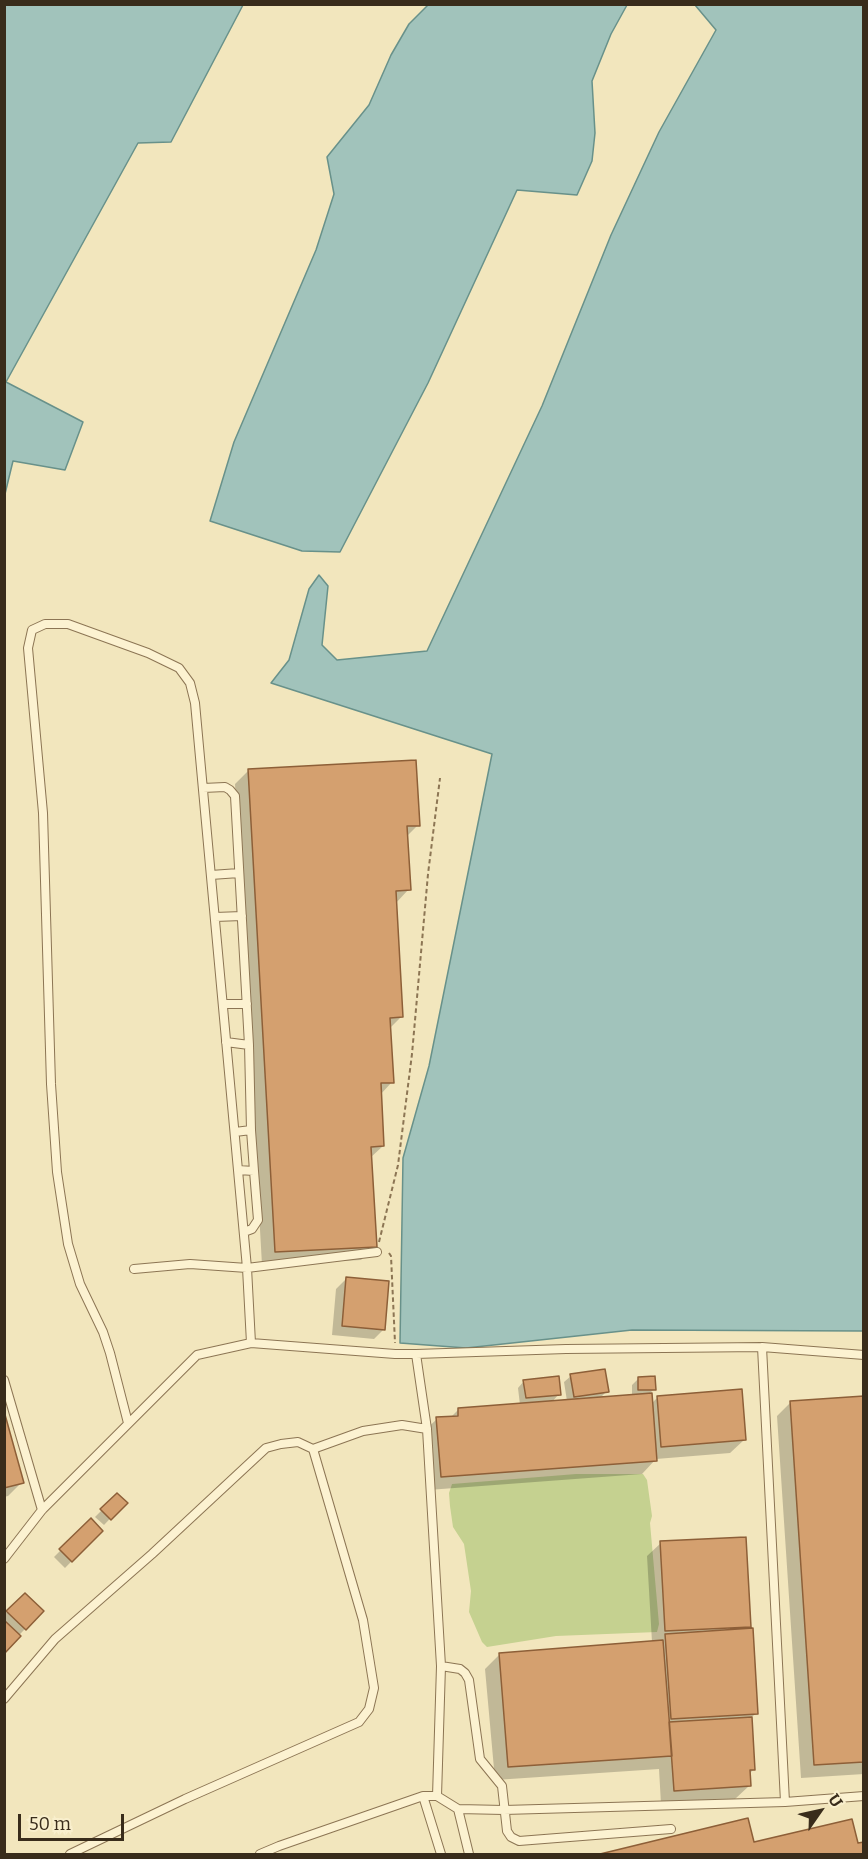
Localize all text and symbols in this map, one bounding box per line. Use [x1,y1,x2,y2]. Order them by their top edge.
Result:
north arrow [790,1781,850,1841]
text: U [824,1790,847,1811]
scale bar [21,1802,128,1840]
text: 50 m [29,1813,71,1835]

